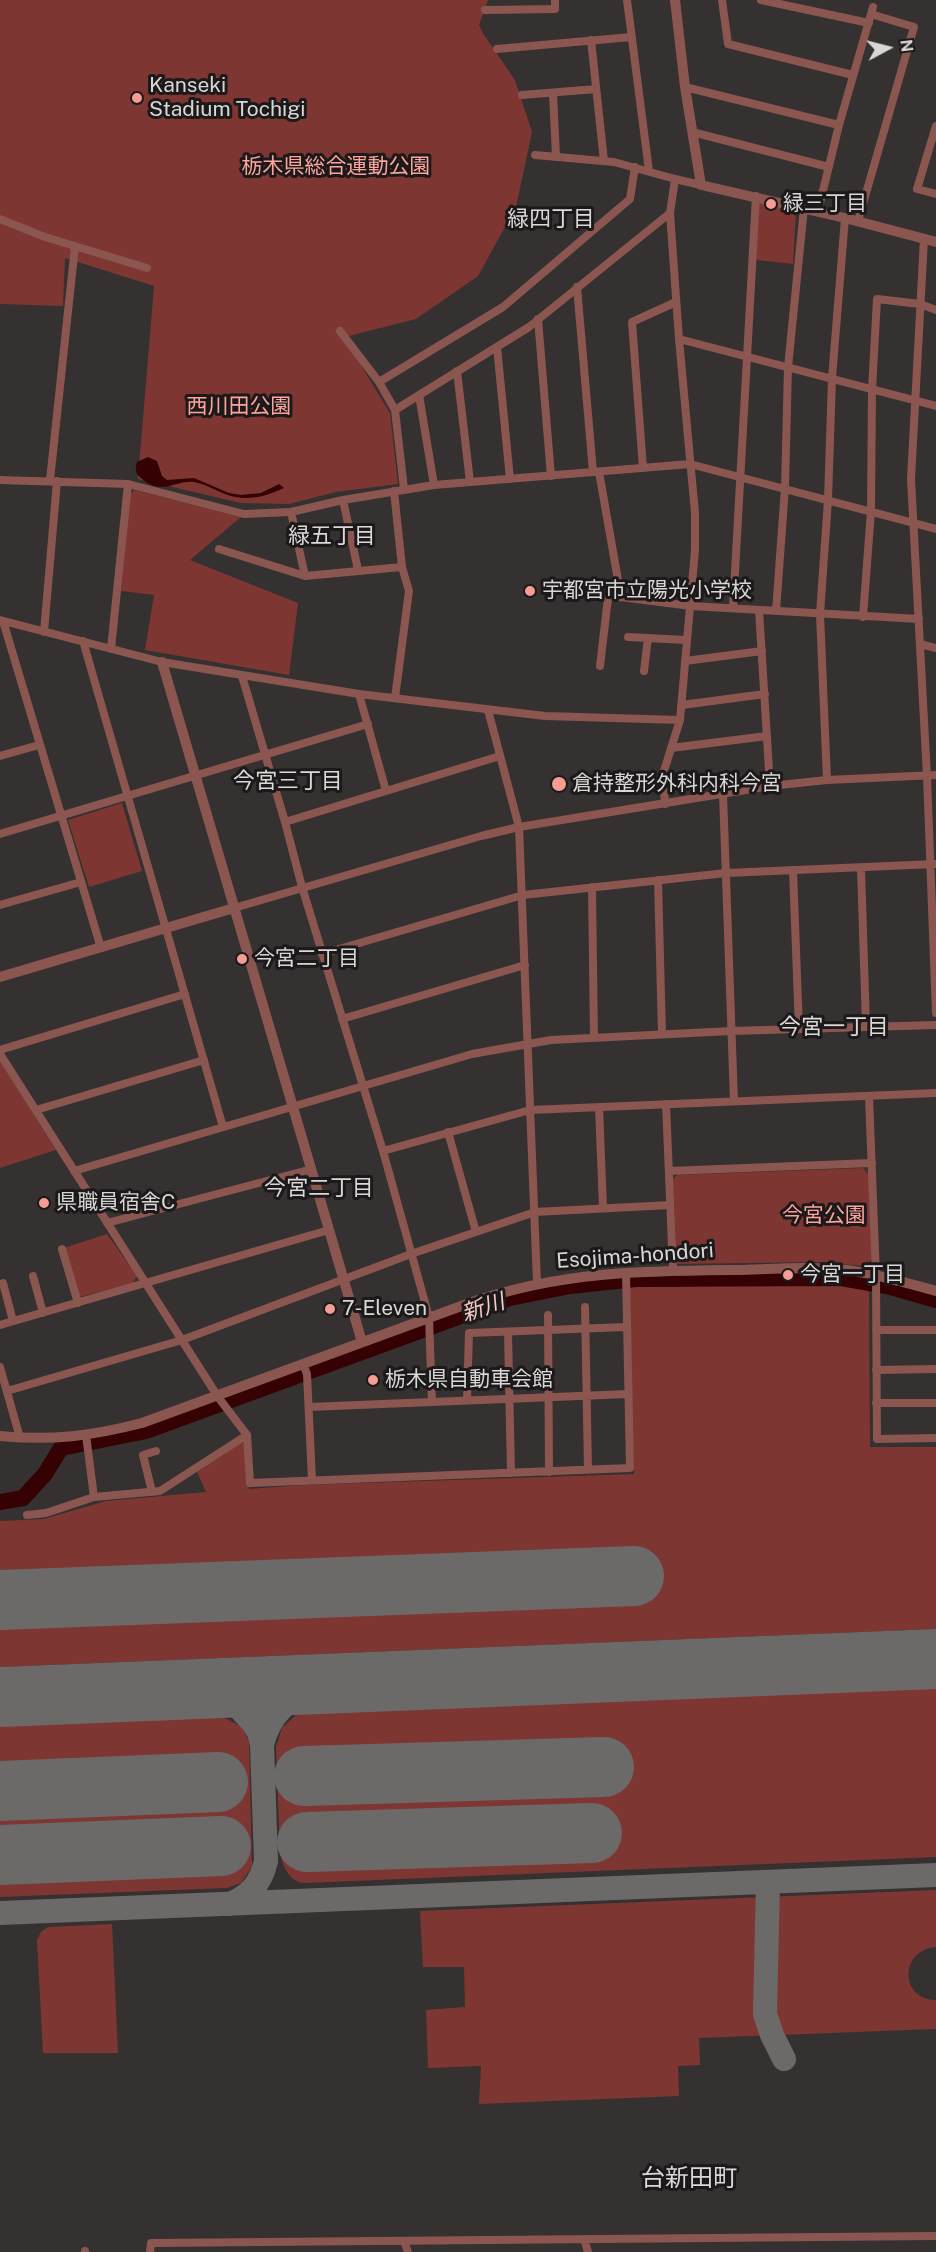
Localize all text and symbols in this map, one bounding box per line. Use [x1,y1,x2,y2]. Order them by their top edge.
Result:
north arrow [858,18,918,78]
text: N [896,38,917,53]
place label: Kanseki Stadium Tochigi [149,73,306,123]
marker: Kanseki Stadium Tochigi [130,91,144,105]
park label: 栃木県総合運動公園 [242,154,430,180]
place label: 緑三丁目 [783,191,867,217]
marker: 緑三丁目 [764,197,778,211]
district label: 緑四丁目 [507,206,595,232]
park label: 西川田公園 [187,394,291,420]
district label: 緑五丁目 [288,523,376,549]
place label: 宇都宮市立陽光小学校 [542,578,752,604]
marker: 宇都宮市立陽光小学校 [523,584,537,598]
district label: 今宮三丁目 [233,768,343,794]
place label: 倉持整形外科内科今宮 [572,771,782,797]
marker: 倉持整形外科内科今宮 [550,775,568,793]
place label: 今宮二丁目 [254,946,359,972]
marker: 今宮二丁目 [235,952,249,966]
district label: 今宮一丁目 [779,1014,889,1040]
district label: 今宮二丁目 [264,1175,374,1201]
place label: 県職員宿舎C [56,1190,175,1216]
marker: 県職員宿舎C [37,1196,51,1210]
park label: 今宮公園 [782,1203,866,1229]
street label: Esojima-hondori [555,1238,715,1274]
place label: 今宮一丁目 [800,1262,905,1288]
marker: 今宮一丁目 [781,1268,795,1282]
water label: 新川 [458,1288,508,1328]
place label: 7-Eleven [342,1296,427,1322]
marker: 7-Eleven [323,1302,337,1316]
place label: 栃木県自動車会館 [385,1367,553,1393]
marker: 栃木県自動車会館 [366,1373,380,1387]
district label: 台新田町 [641,2165,737,2193]

